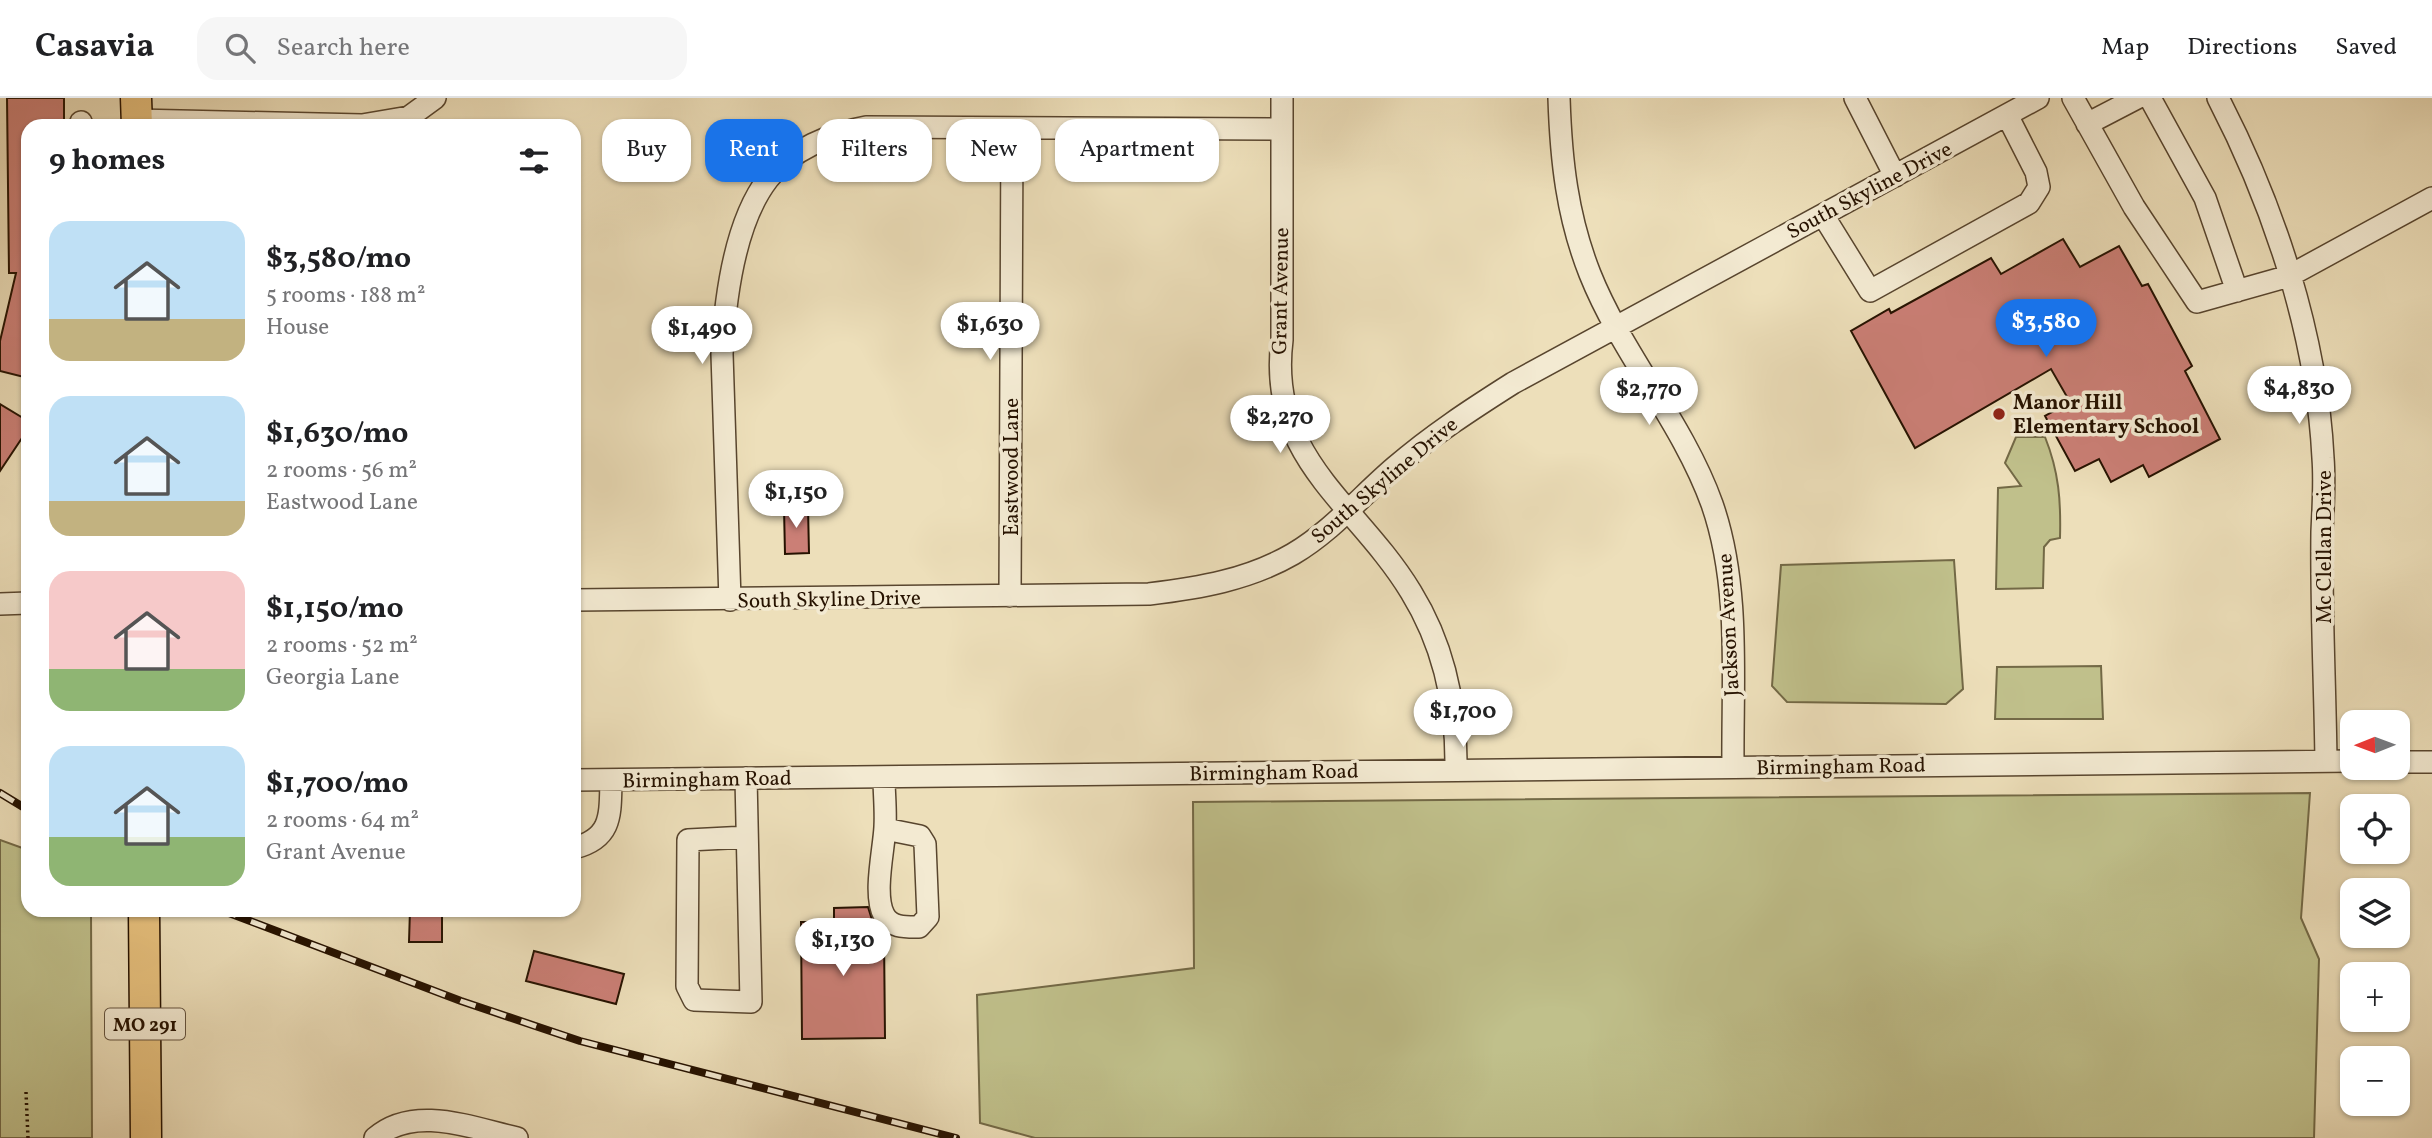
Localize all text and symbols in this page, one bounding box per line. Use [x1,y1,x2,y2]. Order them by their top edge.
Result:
search box [197,17,687,80]
text: Casavia [35,25,155,71]
icon: search [221,29,259,67]
text: Search here [277,30,410,66]
text: Map [2101,31,2149,65]
text: Directions [2187,31,2297,65]
text: Saved [2335,31,2397,65]
chip: Buy [602,119,691,182]
chip: Rent [705,119,803,182]
chip: Filters [817,119,932,182]
chip: New [946,119,1041,182]
chip: Apartment [1055,119,1219,182]
street label: South Skyline Drive [1782,135,1958,247]
text: 9 homes [49,140,165,182]
icon: filters [515,142,553,180]
street label: Grant Avenue [1266,227,1297,355]
text: $3,580/mo [266,238,411,280]
icon: home [105,249,189,333]
text: 5 rooms · 188 m² [266,280,425,312]
pin: $3,580 [1989,300,2103,359]
pin: $1,630 [933,302,1047,362]
pin: $1,490 [645,306,759,366]
text: $3,580 [2012,306,2080,338]
text: $1,630 [957,309,1023,341]
text: House [266,312,329,344]
text: $1,490 [667,313,737,345]
pin: $4,830 [2242,366,2356,426]
pin: $2,770 [1592,368,1706,427]
text: $4,830 [2263,373,2335,405]
text: $2,770 [1616,374,1682,406]
place label: Manor Hill Elementary School [2013,389,2199,442]
pin: $2,270 [1223,396,1337,455]
street label: Eastwood Lane [998,398,1027,536]
text: $2,270 [1246,402,1314,434]
marker: Manor Hill Elementary School [1991,406,2007,422]
street label: South Skyline Drive [1305,411,1465,551]
text: $1,630/mo [266,413,408,455]
icon: home [105,424,189,508]
text: 2 rooms · 56 m² [266,455,417,487]
pin: $1,150 [739,470,853,530]
street label: Mc Clellan Drive [2311,470,2340,624]
text: $1,150 [765,477,827,509]
text: Eastwood Lane [266,487,418,519]
street label: Jackson Avenue [1711,553,1748,697]
street label: South Skyline Drive [737,584,921,617]
text: $1,150/mo [266,588,404,630]
icon: home [105,599,189,683]
text: 2 rooms · 52 m² [266,630,418,662]
text: Georgia Lane [266,662,399,694]
pin: $1,700 [1406,690,1520,749]
text: $1,700 [1430,696,1496,728]
north arrow [2340,710,2410,780]
map controls [2340,710,2410,1116]
street label: Birmingham Road [1756,752,1926,783]
street label: Birmingham Road [1189,758,1359,789]
text: $1,700/mo [266,763,409,805]
street label: Birmingham Road [622,765,792,796]
icon: home [105,774,189,858]
button: locate [2340,794,2410,864]
text: 2 rooms · 64 m² [266,805,419,837]
text: Grant Avenue [266,837,406,869]
button: layers [2340,878,2410,948]
pin: $1,130 [786,918,900,978]
text: $1,130 [811,925,875,957]
button: + [2340,962,2410,1032]
road number: MO 291 [105,1008,185,1040]
button: − [2340,1046,2410,1116]

